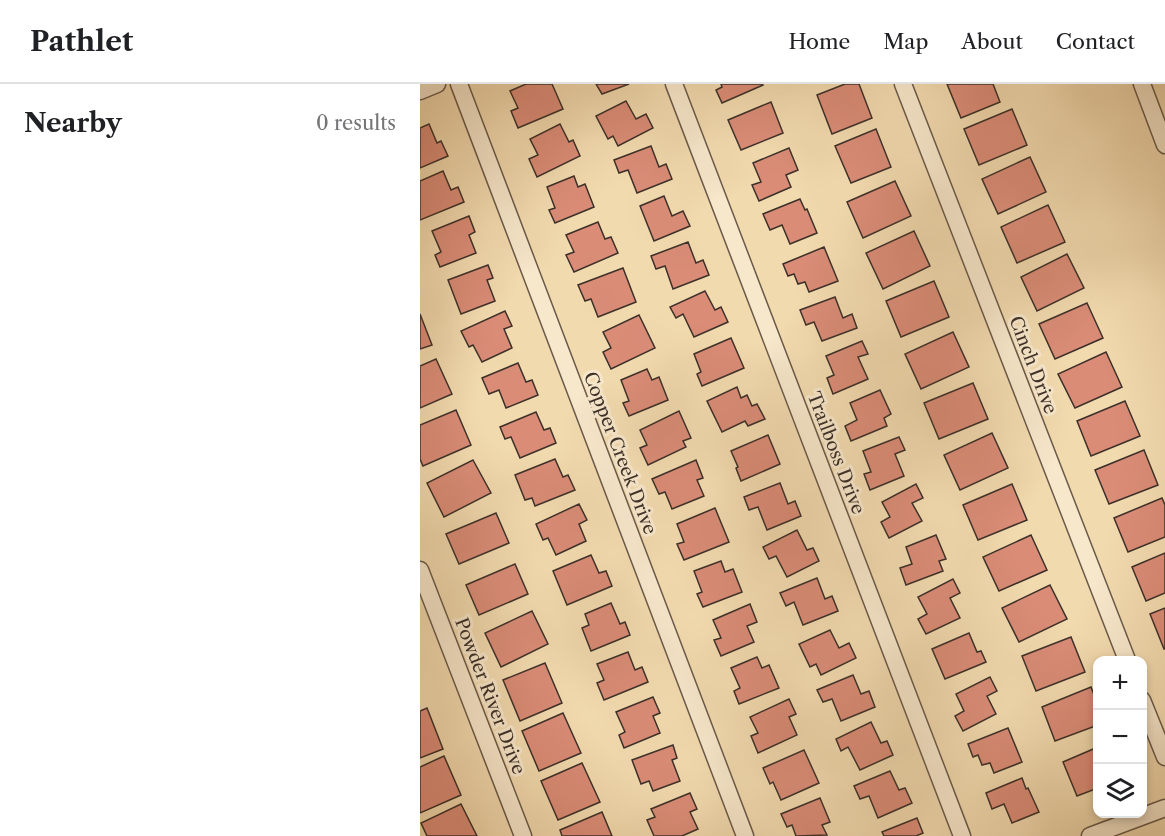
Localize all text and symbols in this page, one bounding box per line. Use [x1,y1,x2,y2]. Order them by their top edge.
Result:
text: Pathlet [30,24,133,58]
text: Home [789,29,850,54]
text: Map [883,29,928,54]
text: About [961,29,1023,54]
text: Contact [1056,29,1135,54]
text: Nearby [24,107,122,139]
text: 0 results [316,111,396,135]
street label: Cinch Drive [1004,313,1062,417]
street label: Copper Creek Drive [579,369,661,537]
street label: Trailboss Drive [803,389,869,517]
street label: Powder River Drive [450,615,530,777]
map controls [1093,656,1147,818]
button: + [1093,656,1147,710]
button: − [1093,710,1147,764]
button: layers [1093,764,1147,818]

